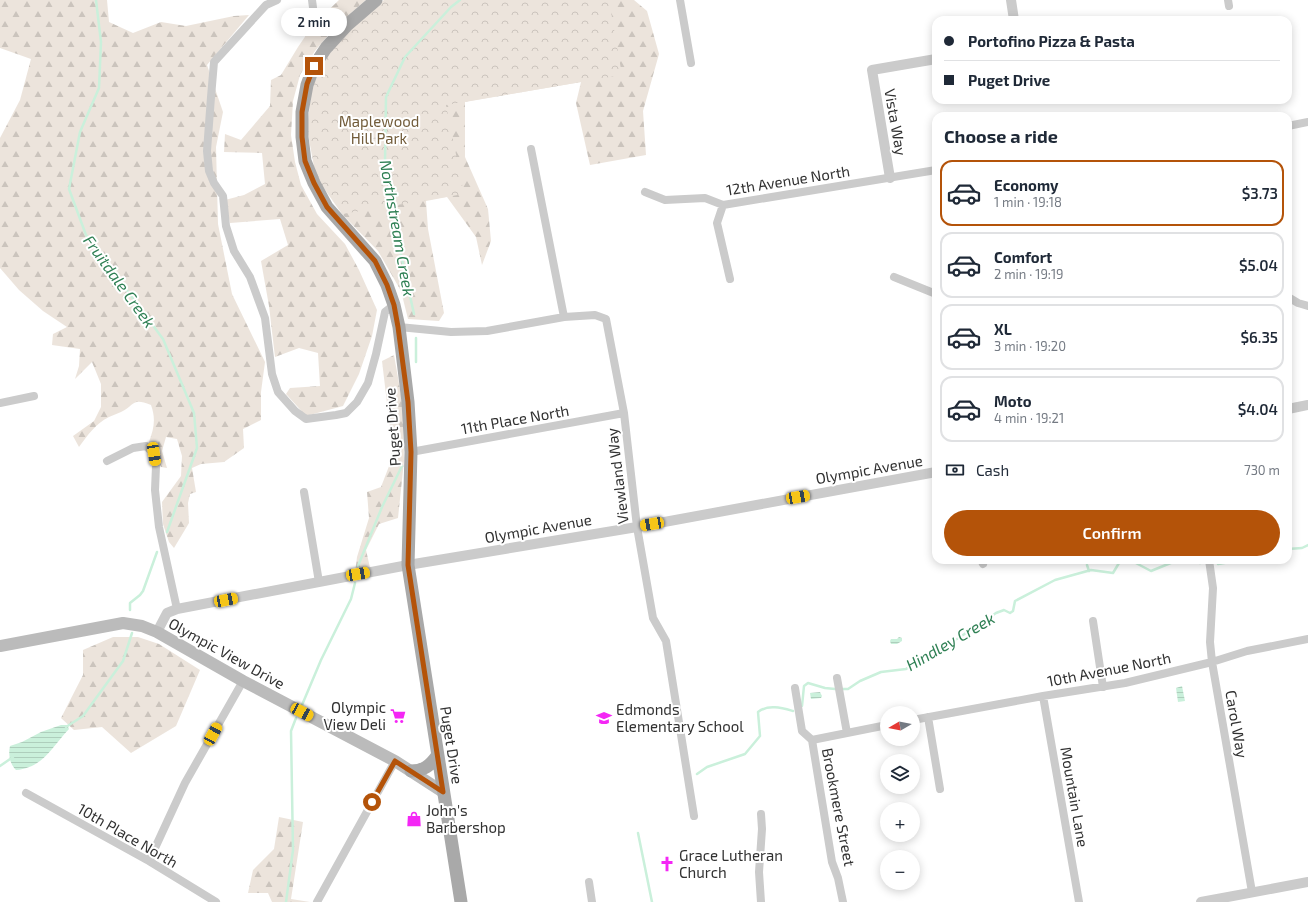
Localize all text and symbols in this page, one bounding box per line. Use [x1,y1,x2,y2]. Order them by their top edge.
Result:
callout: 2 min [281,8,347,36]
text: 2 min [298,14,330,30]
text: Portofino Pizza & Pasta [968,32,1135,50]
route end [305,57,323,75]
text: Puget Drive [968,71,1050,89]
street label: Vista Way [881,87,911,157]
park label: Maplewood Hill Park [339,112,419,147]
text: Choose a ride [944,125,1058,147]
water label: Northstream Creek [377,158,419,298]
street label: 12th Avenue North [725,161,851,199]
icon: car [946,175,982,211]
text: Economy [994,176,1059,194]
text: $3.73 [1242,184,1278,202]
text: 1 min · 19:18 [994,194,1062,210]
water label: Fruitdale Creek [80,231,160,331]
icon: car [946,247,982,283]
text: Comfort [994,248,1052,266]
text: $5.04 [1239,256,1278,274]
text: 2 min · 19:19 [994,266,1064,282]
icon: car [946,319,982,355]
text: XL [994,320,1012,338]
text: $6.35 [1240,328,1278,346]
text: 3 min · 19:20 [994,338,1066,354]
street label: Puget Drive [380,387,404,467]
icon: car [946,391,982,427]
text: Moto [994,392,1032,410]
text: $4.04 [1238,400,1278,418]
street label: 11th Place North [460,401,570,437]
text: 4 min · 19:21 [994,410,1064,426]
street label: Viewland Way [602,427,632,525]
car [146,441,162,467]
street label: Olympic Avenue [814,451,924,487]
icon: cash [944,459,966,481]
text: Cash [976,461,1009,479]
text: 730 m [1244,462,1280,478]
car [785,489,811,505]
street label: Olympic Avenue [483,510,593,546]
button: Confirm [944,510,1280,556]
car [639,516,665,532]
car [345,566,371,582]
car [213,592,239,608]
water label: Hindley Creek [902,608,998,675]
street label: Olympic View Drive [166,614,288,692]
street label: 10th Avenue North [1046,648,1172,690]
street label: Carol Way [1222,689,1252,759]
place label: Olympic View Deli [323,698,386,733]
place label: Edmonds Elementary School [616,700,744,735]
car [289,701,315,723]
street label: Puget Drive [437,705,467,785]
north arrow [880,706,920,746]
map controls [880,706,920,890]
supermarket icon: Olympic View Deli [389,707,407,725]
school or university icon: Edmonds Elementary School [595,709,613,727]
car [202,721,224,747]
street label: Brookmere Street [819,746,859,868]
street label: Mountain Lane [1057,746,1093,848]
button: layers [880,754,920,794]
route start [363,793,381,811]
street label: 10th Place North [75,799,181,871]
place label: John's Barbershop [426,801,506,836]
button: + [880,802,920,842]
shop icon: John's Barbershop [405,810,423,828]
place label: Grace Lutheran Church [679,846,783,881]
button: − [880,850,920,890]
church icon: Grace Lutheran Church [658,855,676,873]

